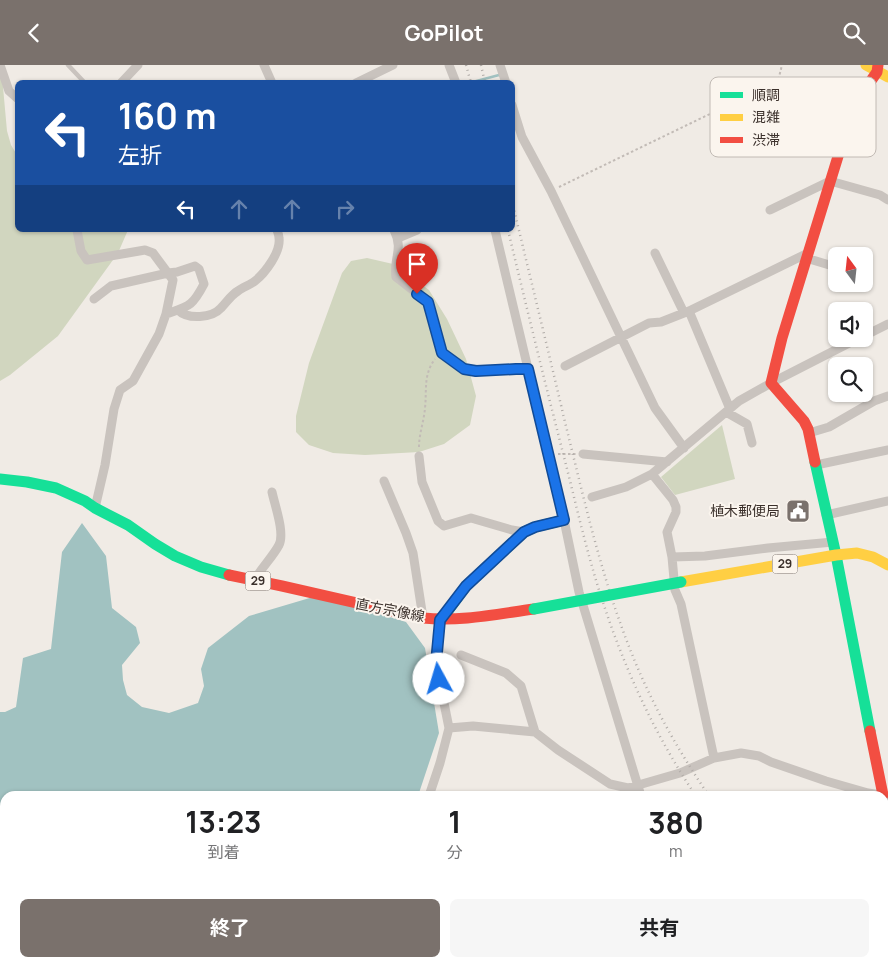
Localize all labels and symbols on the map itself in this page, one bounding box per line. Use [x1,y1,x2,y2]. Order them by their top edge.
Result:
legend [710,77,876,157]
text: 順調 [752,85,780,104]
text: 混雑 [752,107,780,126]
text: 渋滞 [752,130,780,149]
pin [396,243,438,294]
north arrow [828,247,872,293]
public building icon: 植木郵便局 [785,498,811,524]
place label: 植木郵便局 [710,501,780,520]
road number: 29 [772,554,798,573]
road number: 29 [246,571,270,591]
street label: 直方宗像線 [354,594,426,626]
position arrow [412,652,464,704]

